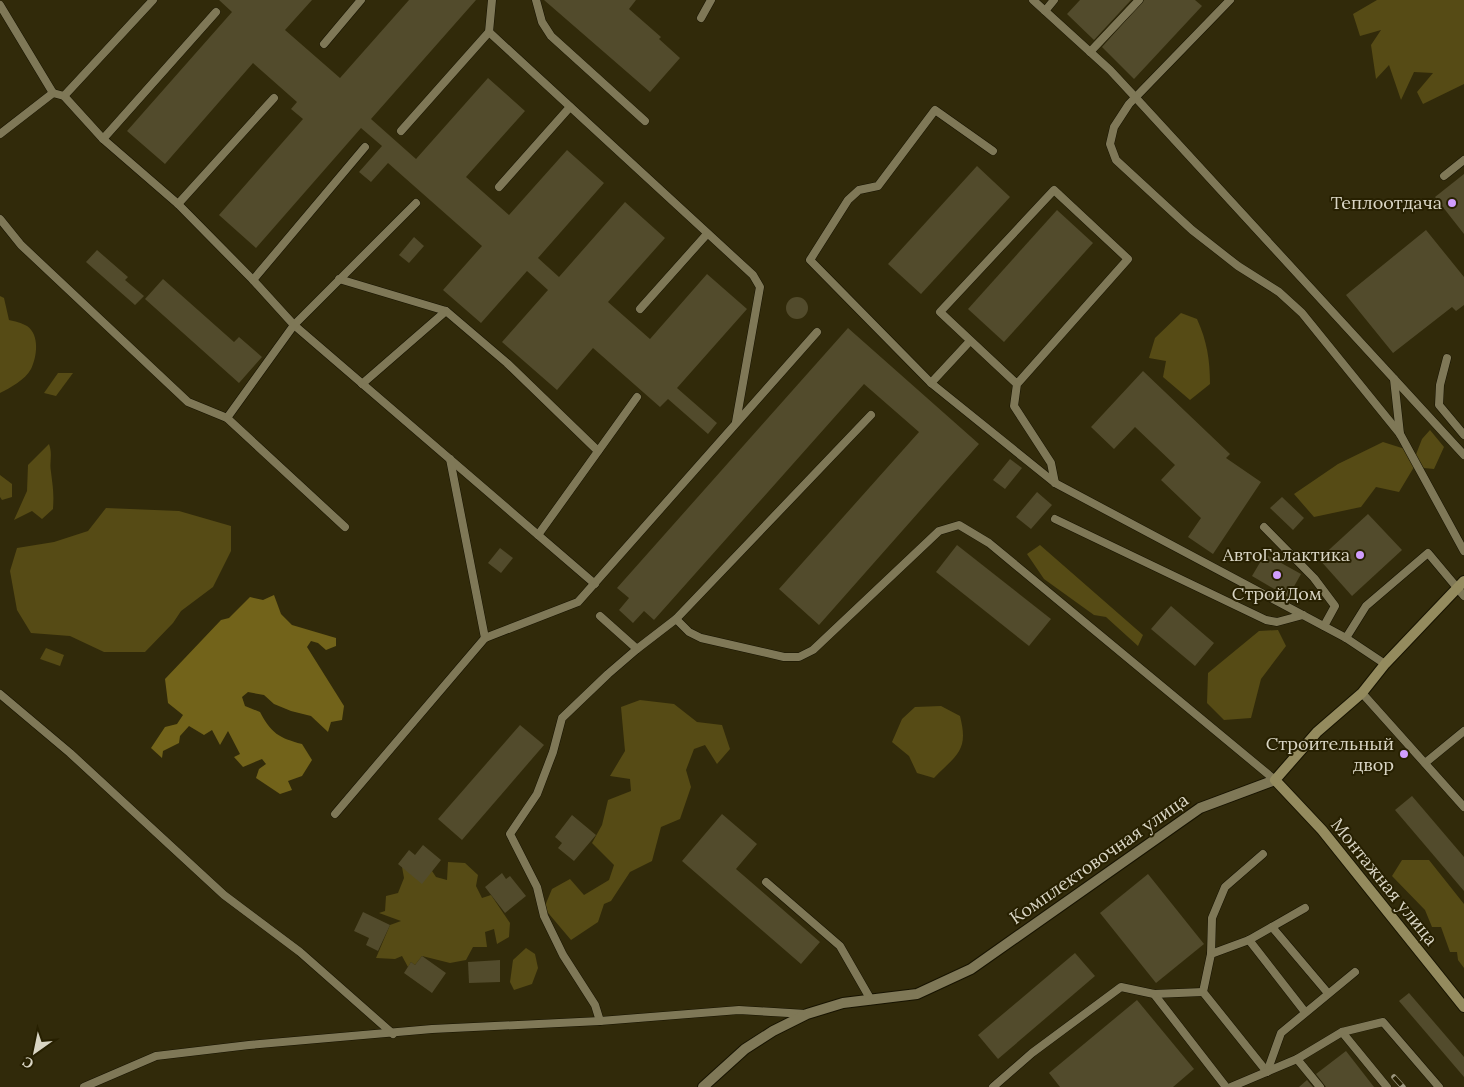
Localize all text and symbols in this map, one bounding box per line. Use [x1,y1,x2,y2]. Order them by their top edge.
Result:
place label: Теплоотдача [1331,191,1442,214]
marker: Теплоотдача [1446,197,1458,209]
place label: АвтоГалактика [1221,543,1350,566]
marker: АвтоГалактика [1354,549,1366,561]
marker: СтройДом [1271,569,1283,581]
place label: СтройДом [1232,582,1322,605]
place label: Строительный двор [1266,732,1394,776]
marker: Строительный двор [1398,748,1410,760]
street label: Комплектовочная улица [1005,788,1193,929]
street label: Монтажная улица [1326,813,1443,950]
north arrow [10,1027,60,1077]
text: С [19,1053,37,1073]

